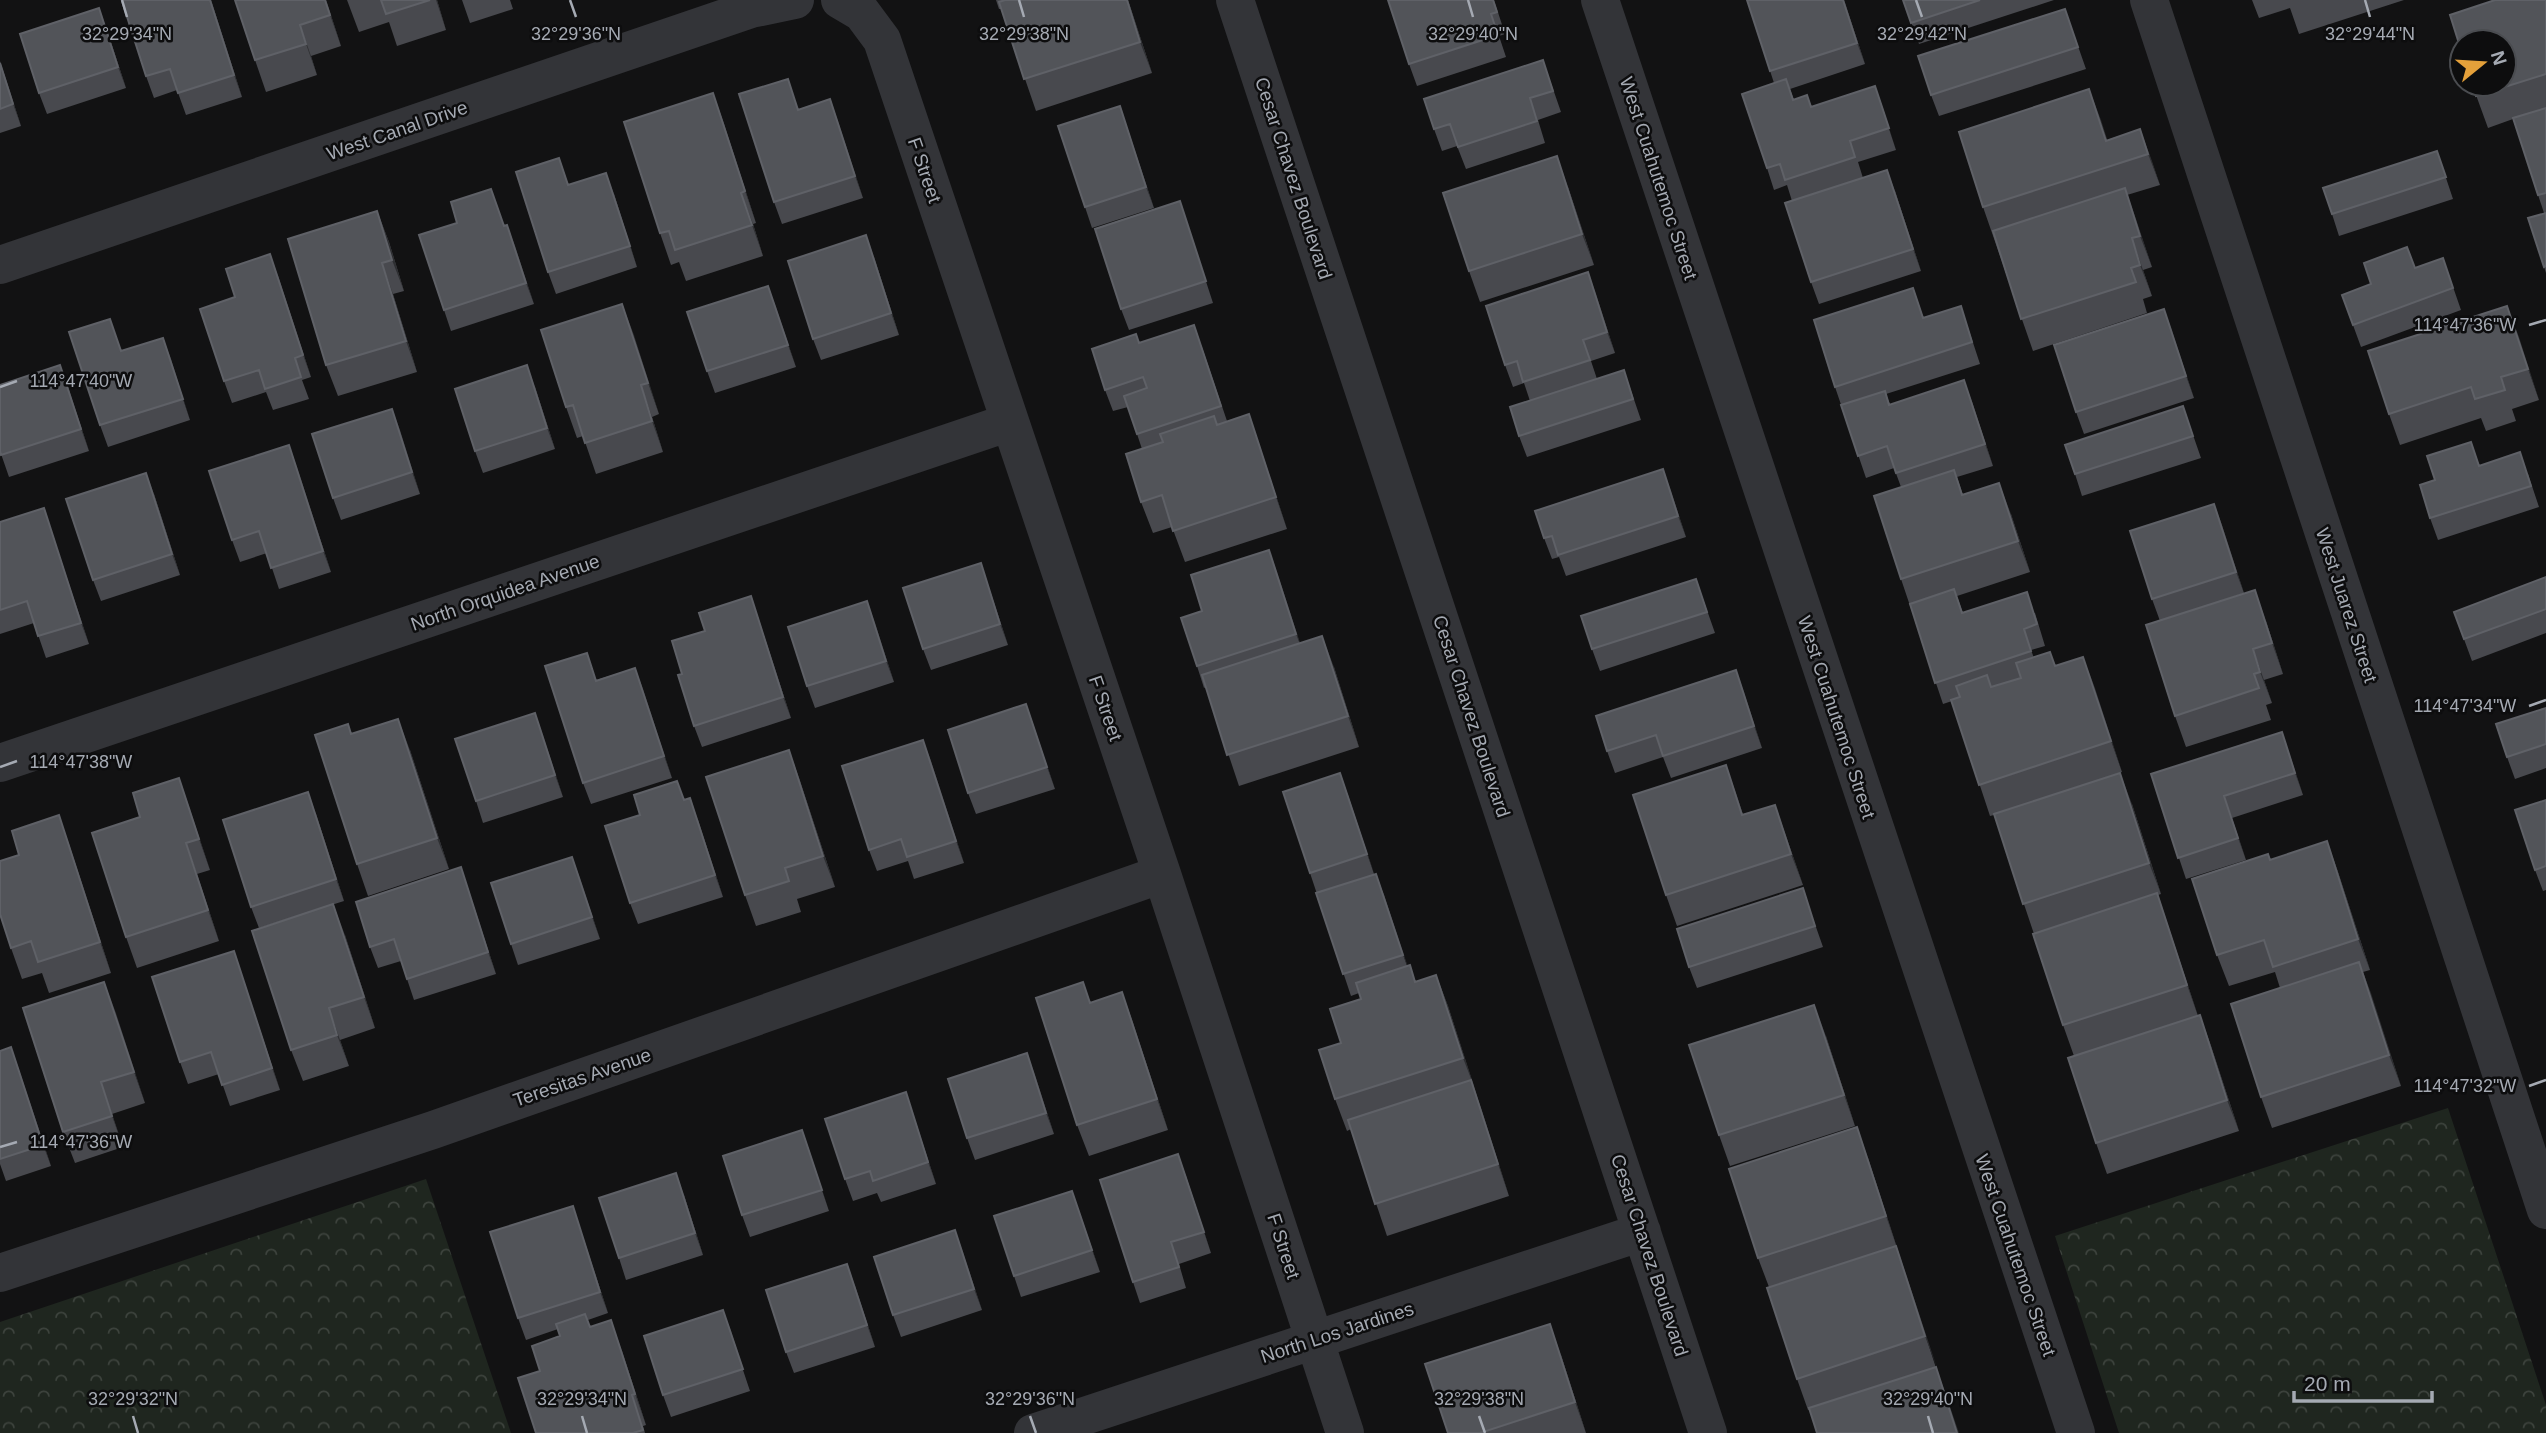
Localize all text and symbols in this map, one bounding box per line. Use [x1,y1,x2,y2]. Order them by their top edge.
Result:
text: 32°29'34"N [82,24,172,44]
text: 32°29'36"N [531,24,621,44]
text: 32°29'38"N [979,24,1069,44]
text: 32°29'40"N [1428,24,1518,44]
text: 32°29'42"N [1877,24,1967,44]
text: 32°29'44"N [2325,24,2415,44]
north arrow [2448,28,2518,98]
text: N [2487,48,2511,68]
street label: Cesar Chavez Boulevard [1251,74,1336,282]
street label: West Cuahutemoc Street [1616,74,1701,283]
street label: West Canal Drive [324,97,470,164]
street label: F Street [904,135,946,206]
text: 114°47'36"W [2414,315,2516,335]
text: 114°47'40"W [30,371,132,391]
street label: West Juarez Street [2312,525,2382,686]
street label: North Orquidea Avenue [408,550,602,635]
street label: Cesar Chavez Boulevard [1429,612,1514,820]
street label: West Cuahutemoc Street [1794,613,1879,822]
street label: F Street [1085,673,1127,744]
text: 114°47'34"W [2414,696,2516,716]
text: 114°47'38"W [30,752,132,772]
street label: Teresitas Avenue [510,1044,654,1111]
text: 114°47'32"W [2414,1076,2516,1096]
text: 114°47'36"W [30,1132,132,1152]
street label: Cesar Chavez Boulevard [1607,1151,1692,1359]
street label: West Cuahutemoc Street [1971,1152,2060,1359]
street label: F Street [1263,1211,1304,1282]
street label: North Los Jardines [1258,1298,1416,1367]
scale bar [2294,1360,2432,1404]
text: 20 m [2304,1372,2351,1395]
text: 32°29'32"N [88,1389,178,1409]
text: 32°29'34"N [537,1389,627,1409]
text: 32°29'36"N [985,1389,1075,1409]
text: 32°29'38"N [1434,1389,1524,1409]
text: 32°29'40"N [1883,1389,1973,1409]

